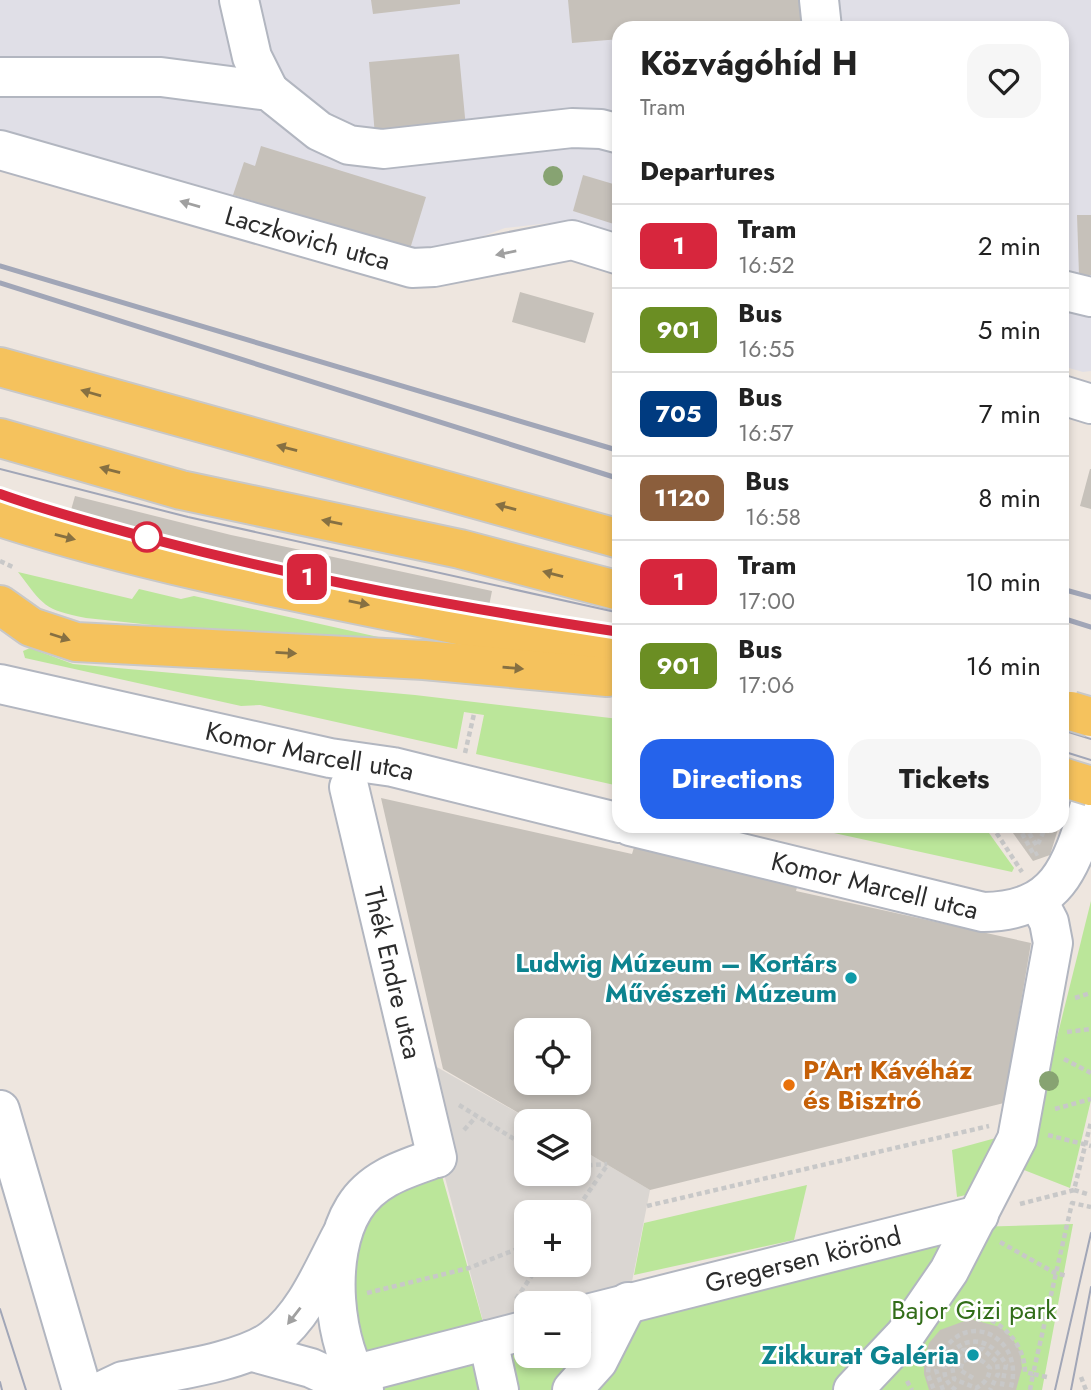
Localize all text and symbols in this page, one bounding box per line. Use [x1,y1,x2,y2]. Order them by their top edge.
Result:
text: Közvágóhíd H [640,40,858,87]
button: heart [967,44,1041,118]
text: Tram [640,90,686,124]
text: Departures [640,152,775,190]
street label: Laczkovich utca [220,196,395,280]
one-way arrow [180,199,201,209]
text: Tram [738,210,797,248]
text: 2 min [978,227,1041,265]
text: 1 [672,228,685,263]
one-way arrow [495,248,517,259]
text: 16:52 [738,248,795,282]
text: Bus [738,294,782,332]
text: 5 min [978,311,1041,349]
text: 901 [656,312,701,347]
text: 16:55 [738,332,794,366]
text: Bus [738,378,782,416]
one-way arrow [80,387,102,398]
text: 7 min [979,395,1041,433]
text: 705 [656,396,701,431]
text: 16:57 [738,416,794,450]
one-way arrow [276,442,297,452]
text: Bus [745,462,789,500]
one-way arrow [100,465,121,475]
text: 8 min [978,479,1041,517]
text: 1120 [654,480,710,515]
text: 16:58 [745,500,801,534]
one-way arrow [496,502,517,512]
one-way arrow [321,516,343,527]
unlabelled marker [132,522,162,552]
one-way arrow [54,532,76,543]
text: Tram [738,546,797,584]
line badge: 1 [284,554,330,600]
text: 1 [301,559,313,594]
text: 10 min [965,563,1041,601]
text: 1 [672,564,685,599]
one-way arrow [542,568,564,579]
text: 17:00 [738,584,795,618]
one-way arrow [348,598,370,609]
text: Bus [738,630,782,668]
one-way arrow [49,632,70,642]
one-way arrow [275,647,297,658]
text: 16 min [966,647,1041,685]
text: 901 [656,648,701,683]
one-way arrow [502,663,524,674]
text: 17:06 [738,668,794,702]
street label: Komor Marcell utca [202,712,418,791]
button: Directions [640,739,834,819]
button: Tickets [848,739,1041,819]
street label: Komor Marcell utca [767,842,982,929]
street label: Thék Endre utca [354,883,432,1063]
place label: Ludwig Múzeum – Kortárs Művészeti Múzeum [515,944,837,1012]
marker: Ludwig Múzeum – Kortárs Művészeti Múzeum [843,970,859,986]
map controls [514,1018,591,1368]
button: locate [514,1018,591,1095]
place label: P’Art Kávéház és Bisztró [803,1051,973,1119]
marker: P’Art Kávéház és Bisztró [781,1077,797,1093]
button: layers [514,1109,591,1186]
button: + [514,1200,591,1277]
street label: Gregersen körönd [701,1216,905,1302]
button: − [514,1291,591,1368]
park label: Bajor Gizi park [891,1291,1057,1329]
one-way arrow [287,1306,302,1324]
place label: Zikkurat Galéria [761,1336,959,1374]
marker: Zikkurat Galéria [965,1347,981,1363]

